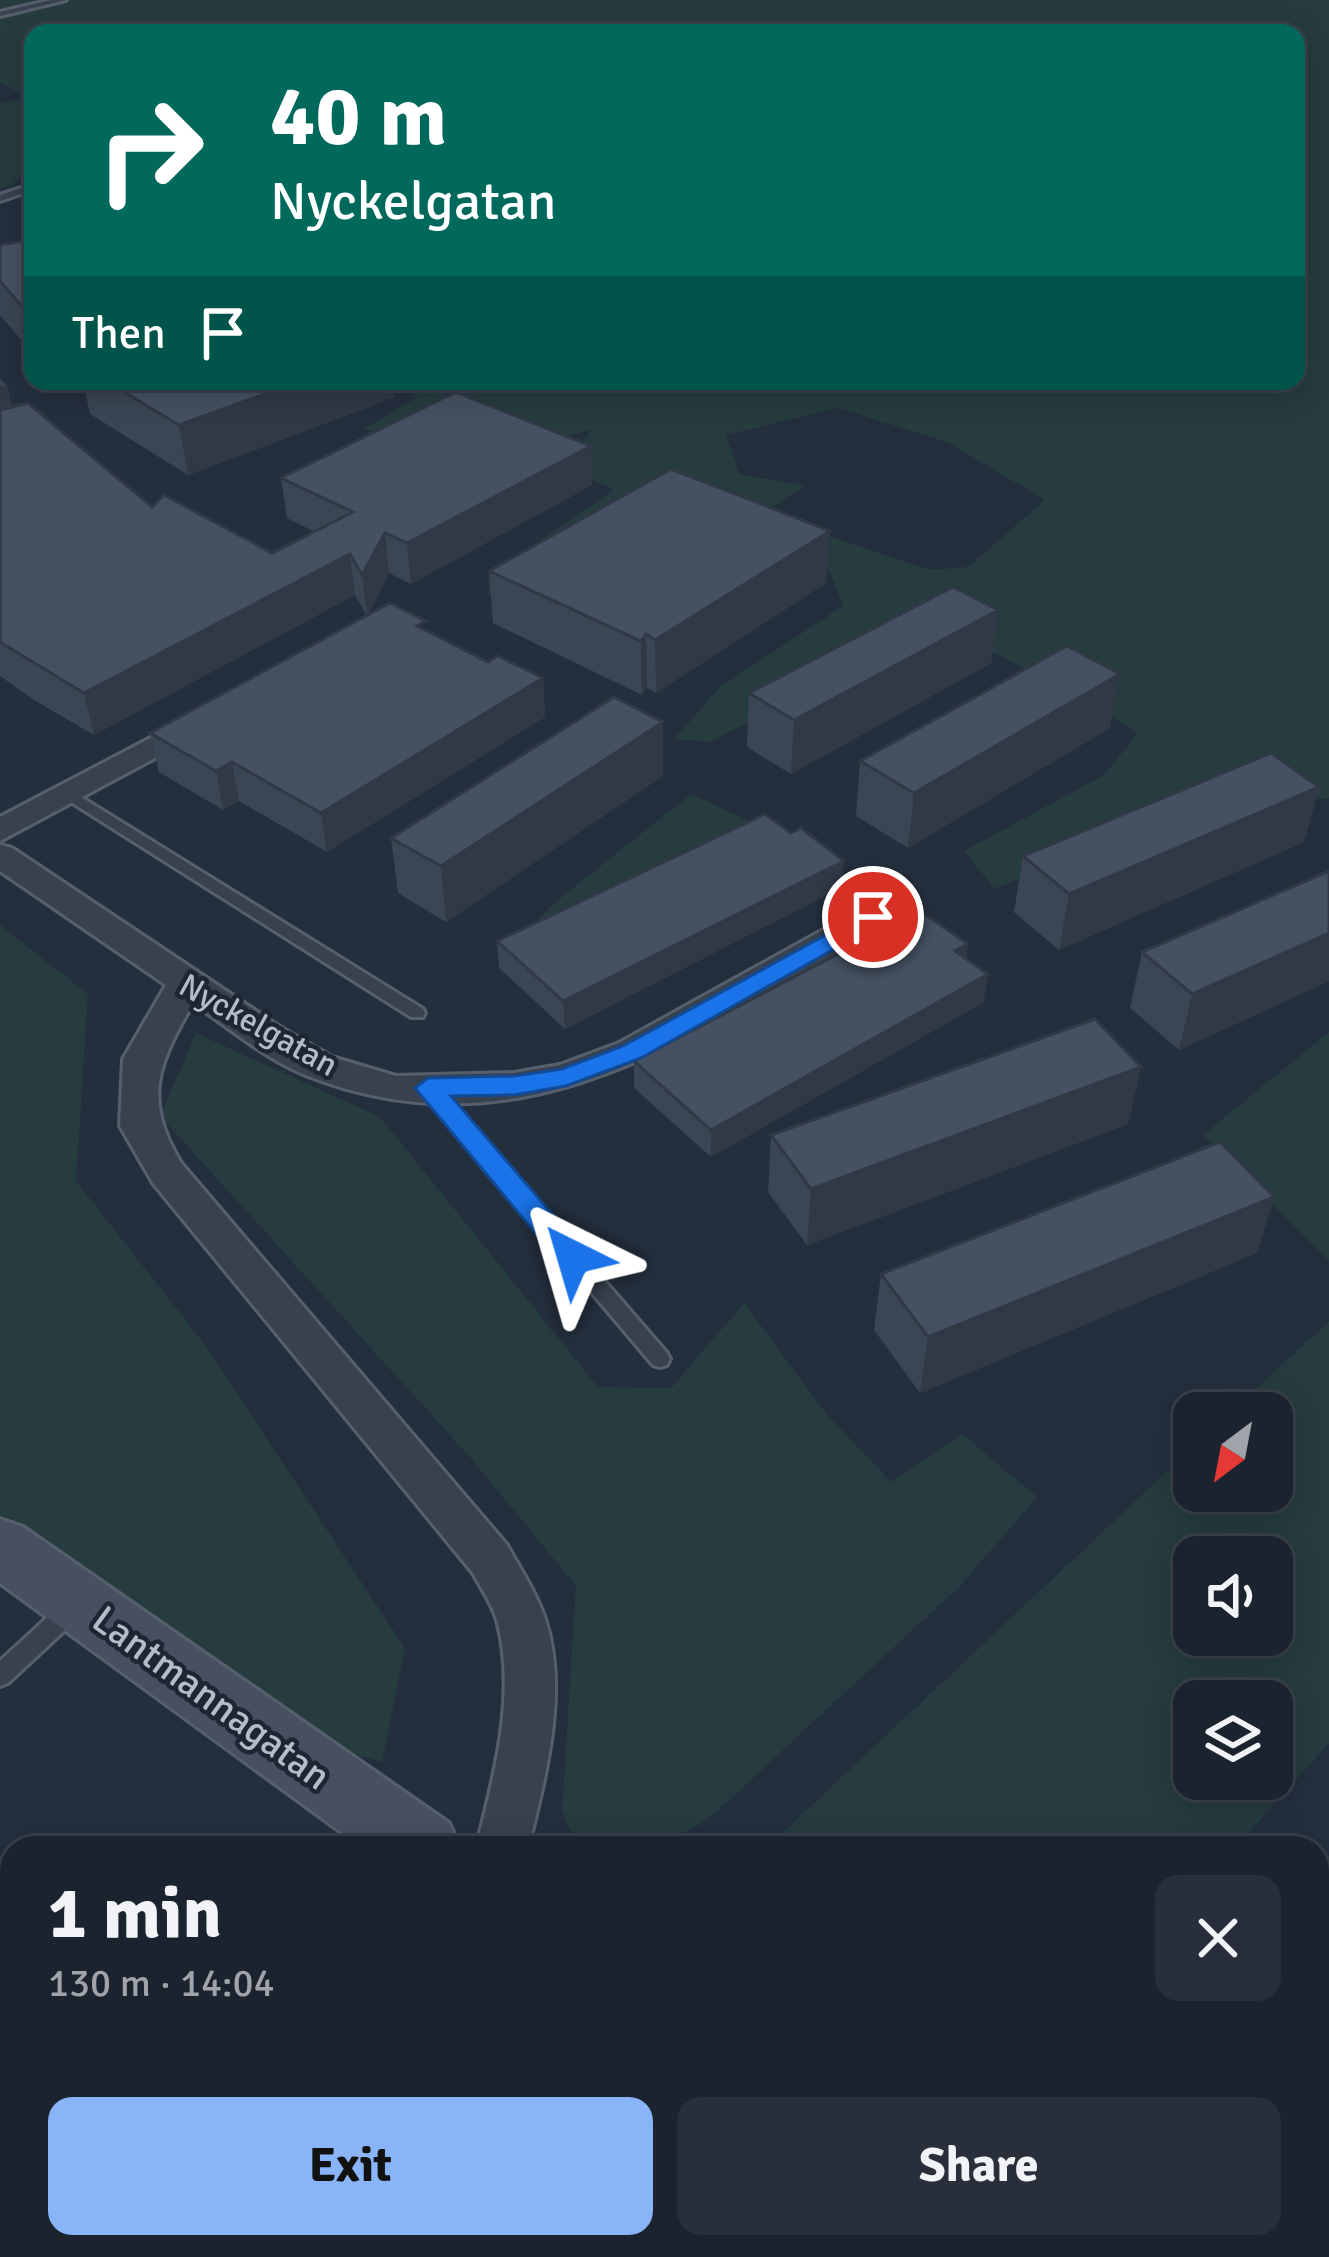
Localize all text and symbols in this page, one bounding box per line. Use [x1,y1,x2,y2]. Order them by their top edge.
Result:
text: 40 m [270,65,447,169]
icon: right [72,72,228,228]
text: Nyckelgatan [270,168,556,235]
icon: arrive [190,300,256,366]
text: Then [72,306,166,361]
pin [822,866,924,968]
icon: arrive [840,884,906,950]
street label: Nyckelgatan [172,965,345,1086]
position arrow [510,1194,636,1320]
north arrow [1173,1392,1293,1512]
map controls [1173,1392,1293,1800]
button: sound [1173,1536,1293,1656]
street label: Lantmannagatan [83,1595,340,1800]
button: layers [1173,1680,1293,1800]
text: 1 min [48,1869,222,1958]
button: close [1155,1875,1281,2001]
text: 130 m · 14:04 [48,1959,275,2007]
button: Exit [48,2097,653,2235]
button: Share [677,2097,1281,2235]

